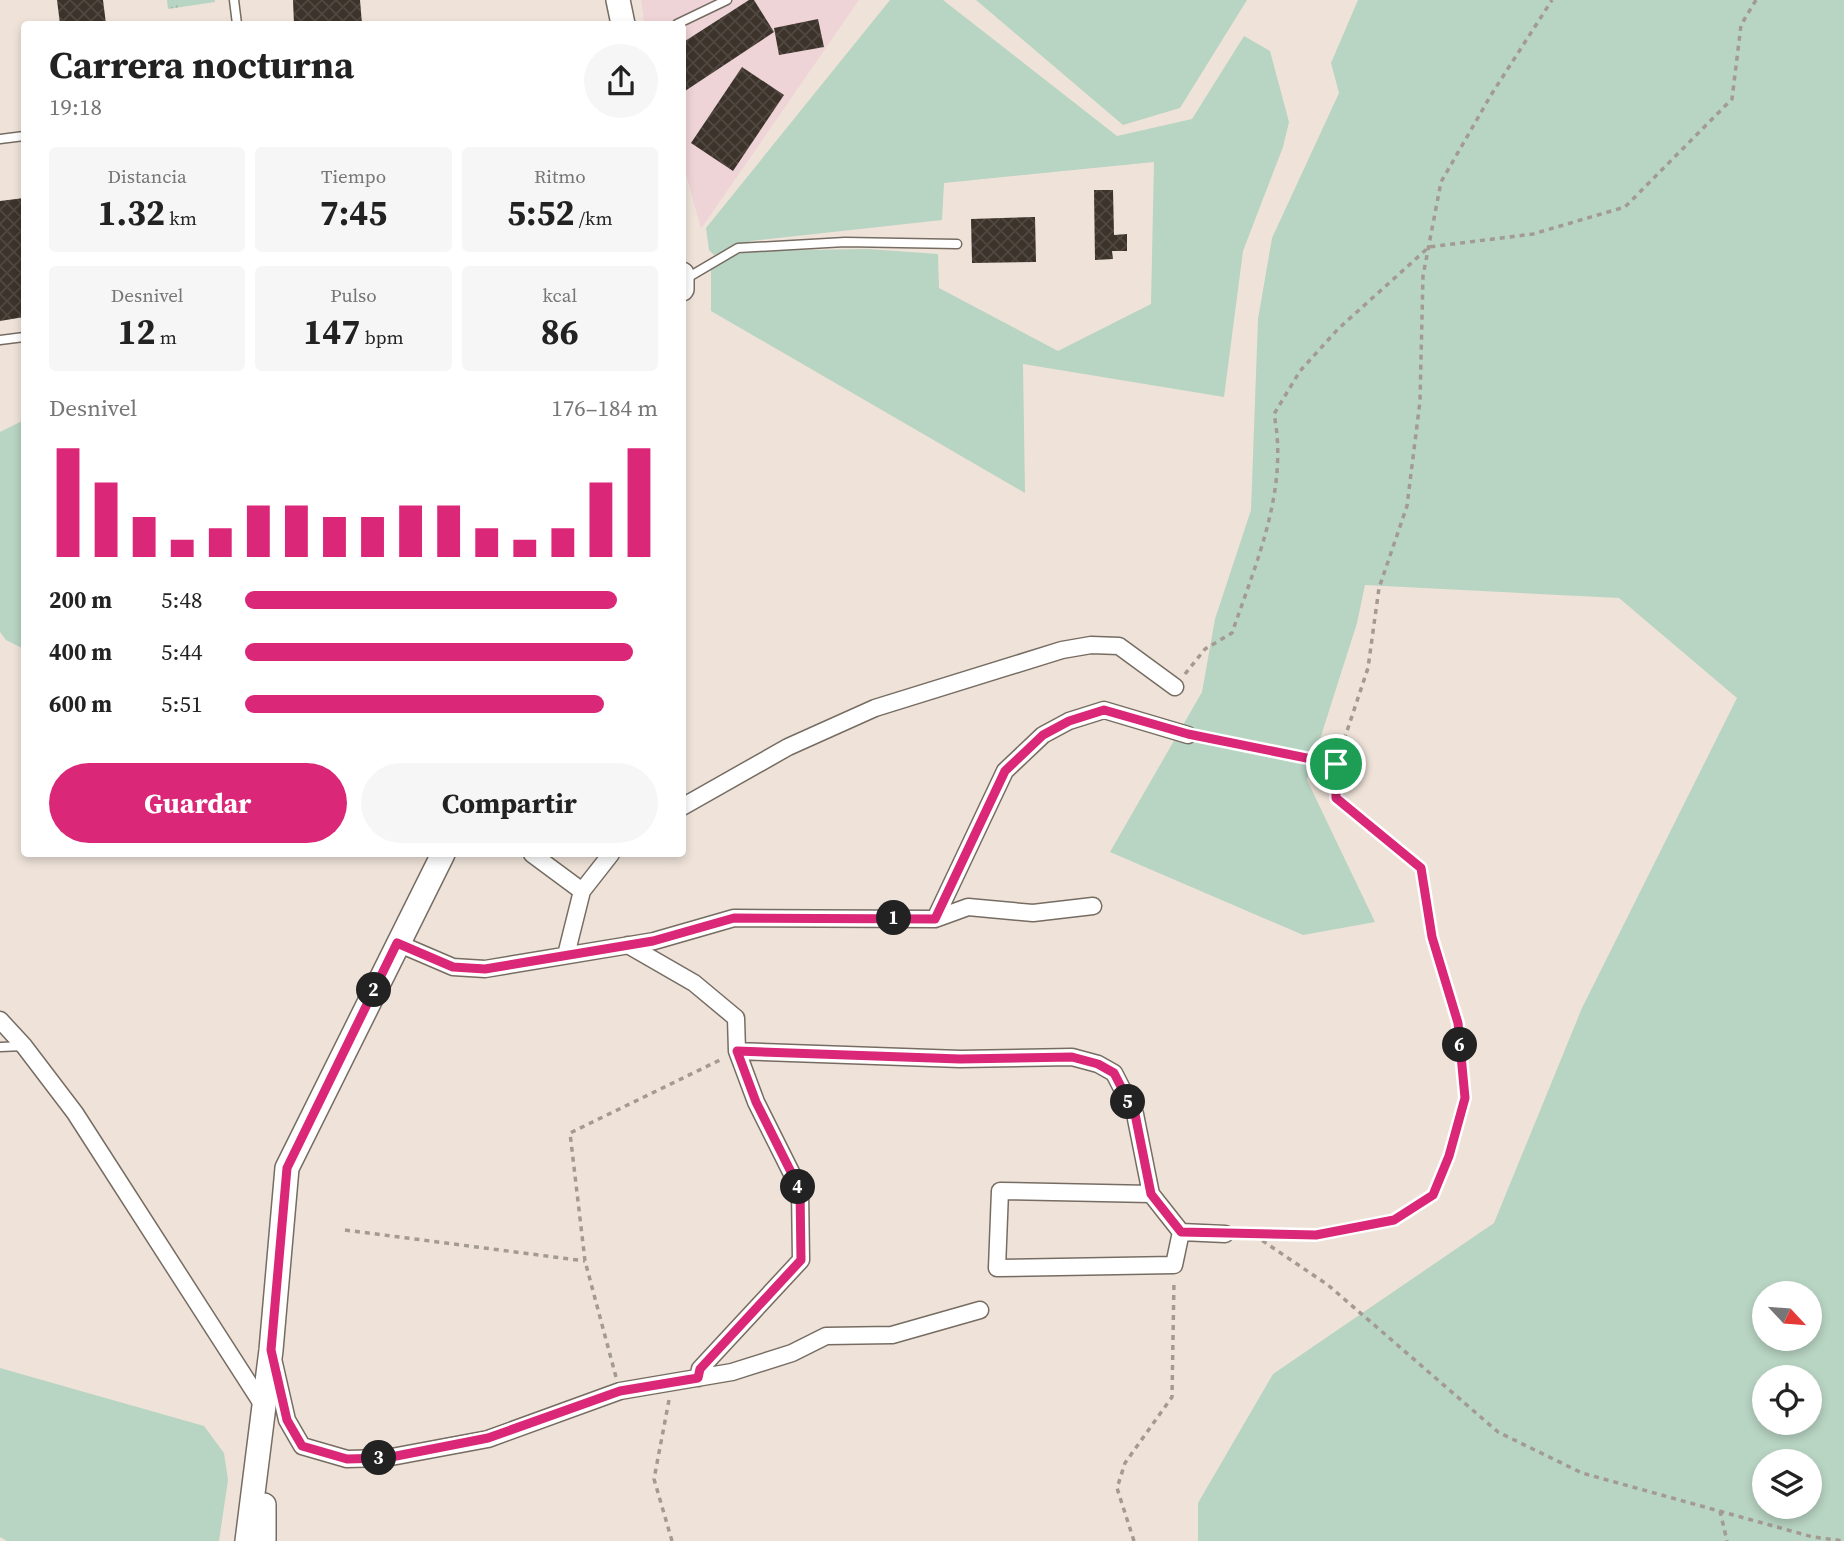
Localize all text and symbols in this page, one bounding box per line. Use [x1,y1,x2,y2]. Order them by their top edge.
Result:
text: Carrera nocturna [49,39,354,91]
button: share [584,44,658,118]
text: 19:18 [49,91,102,123]
text: Distancia [108,163,187,189]
text: Tiempo [321,163,386,189]
text: Ritmo [534,163,586,189]
text: 1.32 [97,189,165,237]
text: 7:45 [320,189,387,237]
text: 5:52 [507,189,574,237]
text: km [165,205,197,231]
text: /km [574,205,613,231]
text: Desnivel [111,282,184,308]
text: Pulso [330,282,377,308]
text: kcal [543,282,577,308]
text: 12 [117,308,155,356]
text: 147 [303,308,360,356]
text: 86 [541,308,579,356]
text: m [155,324,177,350]
text: bpm [360,324,404,350]
text: Desnivel [49,392,137,424]
text: 176–184 m [551,392,658,424]
text: 200 m [49,584,112,616]
text: 5:48 [161,584,202,616]
text: 400 m [49,636,112,668]
text: 5:44 [161,636,202,668]
text: 600 m [49,688,112,720]
text: 5:51 [161,688,202,720]
pin [1306,734,1366,794]
icon: arrive [1317,745,1355,783]
button: Guardar [49,763,347,843]
button: Compartir [361,763,658,843]
pin: 1 [876,900,912,936]
text: 1 [888,904,899,930]
pin: 2 [356,972,392,1007]
text: 2 [368,976,379,1002]
pin: 6 [1442,1028,1478,1062]
text: 6 [1454,1031,1465,1057]
pin: 5 [1110,1084,1146,1120]
text: 5 [1122,1088,1133,1114]
pin: 4 [780,1170,816,1204]
text: 4 [792,1173,803,1199]
north arrow [1752,1281,1822,1351]
map controls [1752,1281,1822,1519]
button: locate [1752,1365,1822,1435]
pin: 3 [362,1440,396,1476]
text: 3 [373,1444,384,1470]
button: layers [1752,1449,1822,1519]

